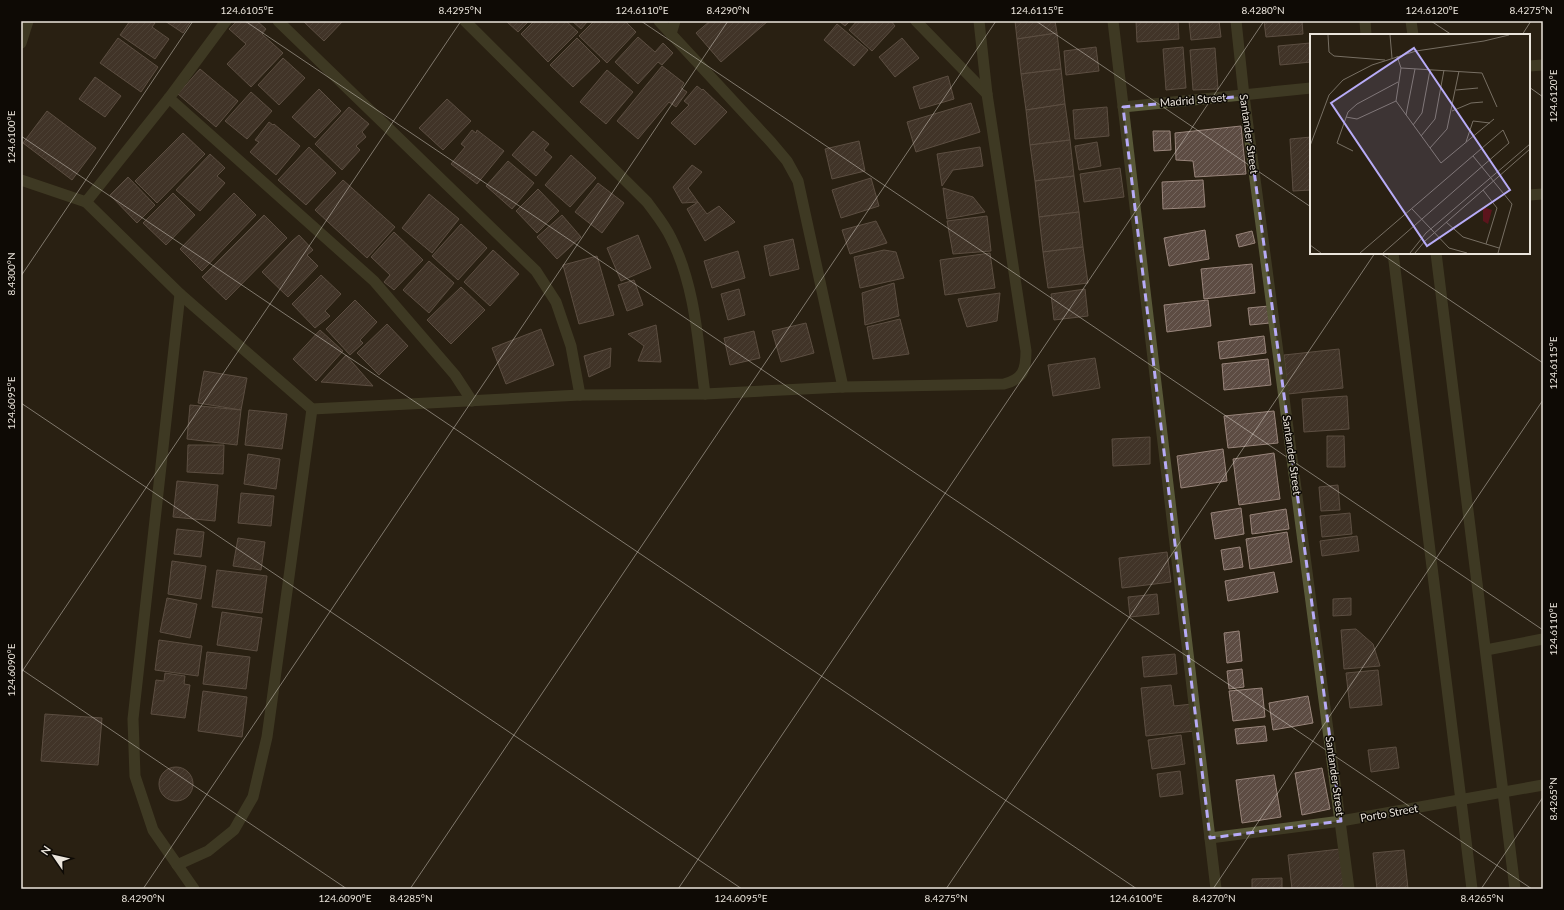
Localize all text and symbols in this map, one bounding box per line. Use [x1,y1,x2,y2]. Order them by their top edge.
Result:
text: 124.6105°E [221,4,274,16]
text: 8.4295°N [438,4,482,16]
text: 124.6110°E [616,4,669,16]
text: 8.4290°N [706,4,750,16]
text: 124.6115°E [1011,4,1064,16]
text: 8.4280°N [1241,4,1285,16]
text: 124.6120°E [1406,4,1459,16]
text: 8.4275°N [1509,4,1553,16]
inset map [1310,34,1530,254]
text: 124.6120°E [1547,69,1559,122]
street label: Madrid Street [1159,90,1227,109]
street label: Santander Street [1237,93,1262,175]
text: 124.6100°E [5,110,17,163]
text: 8.4300°N [5,252,17,296]
text: 124.6115°E [1547,336,1559,389]
text: 124.6095°E [5,376,17,429]
street label: Santander Street [1280,414,1305,496]
text: 124.6110°E [1547,602,1559,655]
text: 124.6090°E [5,643,17,696]
street label: Santander Street [1323,735,1348,817]
text: 8.4265°N [1547,777,1559,821]
street label: Porto Street [1359,801,1419,824]
north arrow [34,836,74,876]
text: N [38,843,53,857]
text: 8.4290°N [121,892,165,904]
text: 124.6090°E [319,892,372,904]
text: 8.4285°N [389,892,433,904]
text: 124.6095°E [715,892,768,904]
text: 8.4275°N [924,892,968,904]
text: 124.6100°E [1110,892,1163,904]
text: 8.4270°N [1192,892,1236,904]
text: 8.4265°N [1460,892,1504,904]

